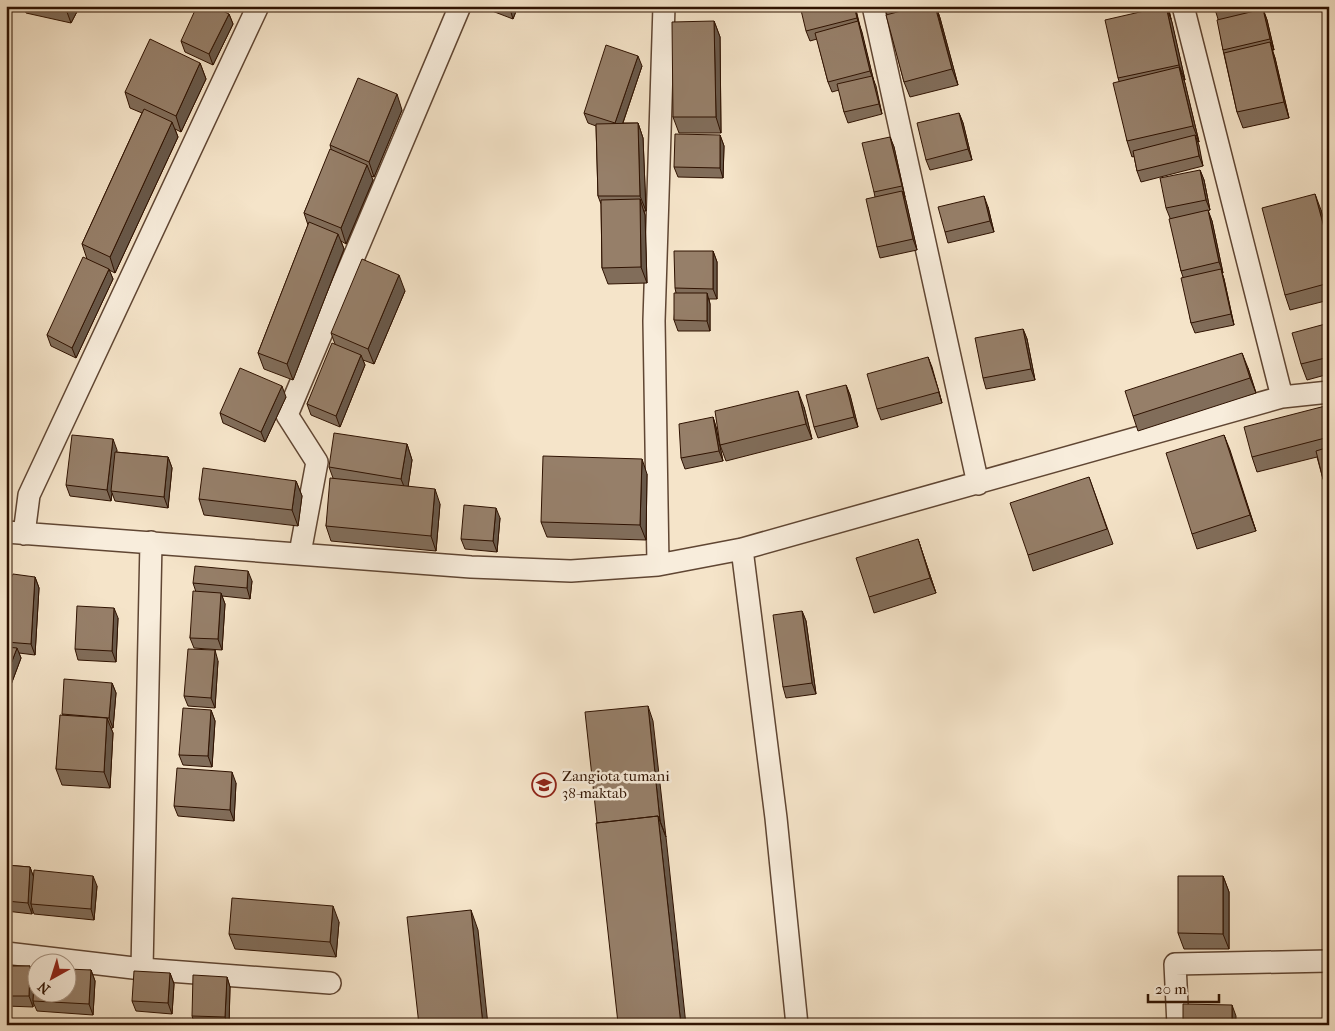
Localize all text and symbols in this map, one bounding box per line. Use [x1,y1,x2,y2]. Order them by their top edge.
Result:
place label: Zangiota tumani 38-maktab [562,767,670,802]
school or university icon: Zangiota tumani 38-maktab [531,772,557,798]
north arrow [28,954,78,1004]
scale bar [1148,971,1219,1003]
text: N [34,978,54,998]
text: 20 m [1155,980,1187,998]

